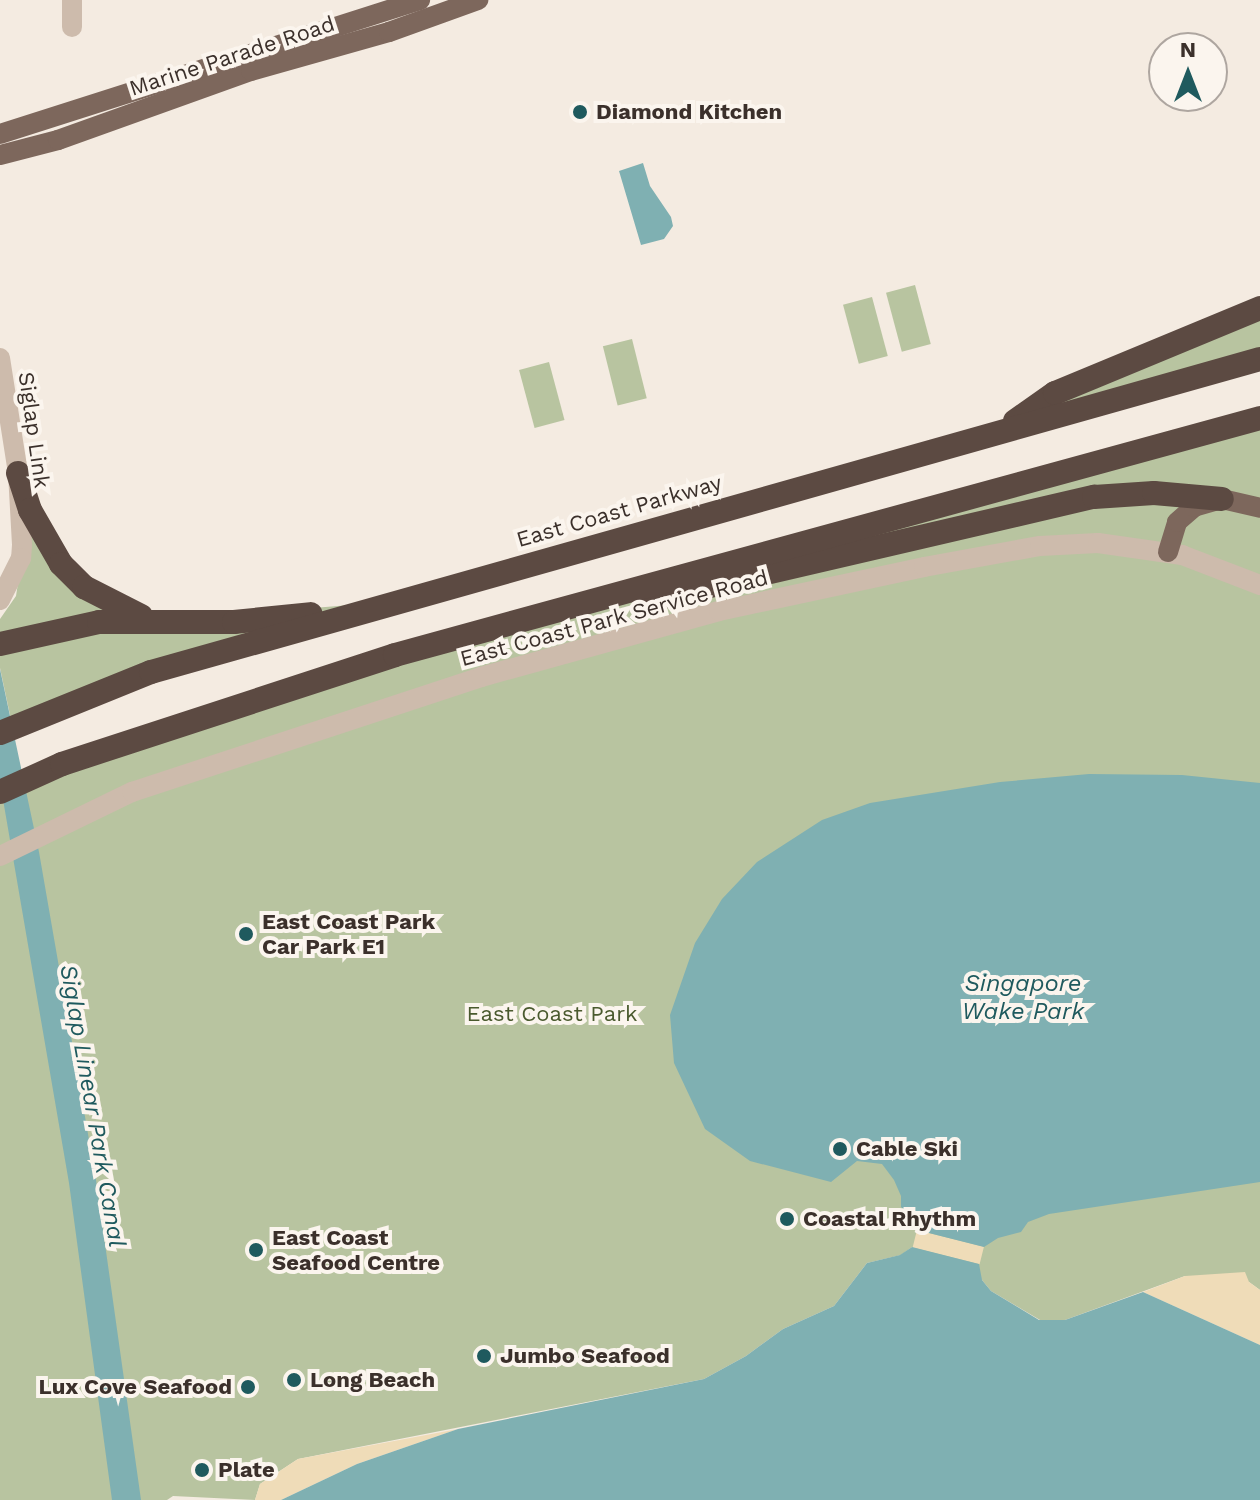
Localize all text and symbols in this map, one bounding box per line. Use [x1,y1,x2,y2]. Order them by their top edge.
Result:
street label: Marine Parade Road [126,10,338,102]
north arrow [1148,32,1228,112]
text: N [1180,37,1196,62]
place label: Diamond Kitchen [596,99,782,125]
marker: Diamond Kitchen [571,103,589,121]
street label: Siglap Link [13,370,55,490]
street label: East Coast Parkway [513,469,725,553]
street label: East Coast Park Service Road [457,564,771,672]
place label: East Coast Park Car Park E1 [262,908,435,960]
marker: East Coast Park Car Park E1 [237,925,255,943]
water label: Siglap Linear Park Canal [53,962,131,1250]
water label: Singapore Wake Park [962,970,1084,1026]
park label: East Coast Park [466,1001,638,1027]
place label: Cable Ski [856,1136,958,1162]
marker: Cable Ski [831,1140,849,1158]
place label: Coastal Rhythm [803,1206,976,1232]
marker: Coastal Rhythm [778,1210,796,1228]
place label: East Coast Seafood Centre [272,1224,440,1276]
marker: East Coast Seafood Centre [247,1241,265,1259]
place label: Jumbo Seafood [500,1343,670,1369]
marker: Jumbo Seafood [475,1347,493,1365]
place label: Long Beach [310,1367,435,1393]
marker: Long Beach [285,1371,303,1389]
place label: Lux Cove Seafood [38,1374,232,1400]
marker: Lux Cove Seafood [239,1378,257,1396]
place label: Plate [218,1457,275,1483]
marker: Plate [193,1461,211,1479]

